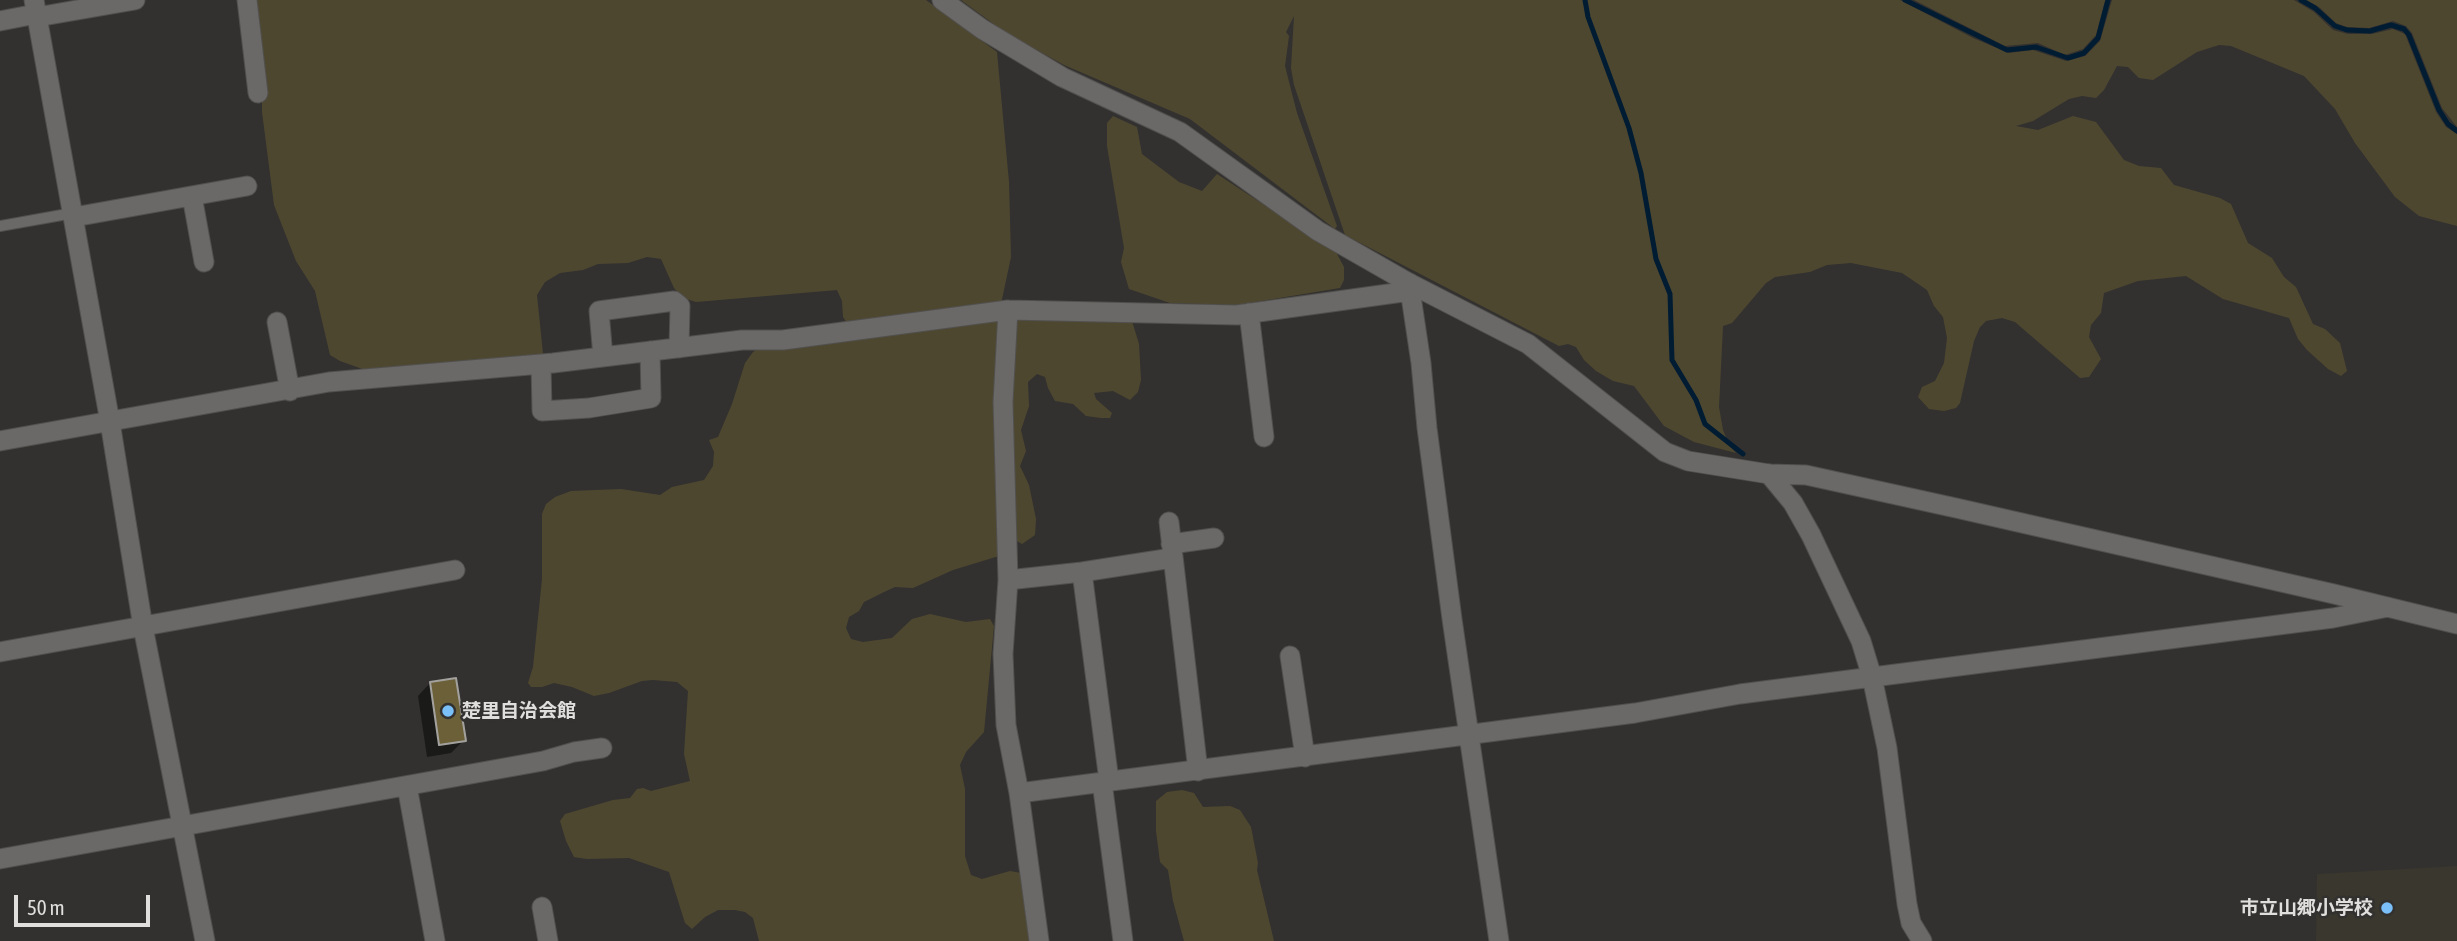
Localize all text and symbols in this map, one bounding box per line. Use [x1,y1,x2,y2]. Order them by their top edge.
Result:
place label: 楚里自治会館 [462,700,576,722]
marker: 楚里自治会館 [440,703,456,719]
scale bar [18,881,154,925]
text: 50 m [27,895,65,919]
place label: 市立山郷小学校 [2240,897,2373,919]
marker: 市立山郷小学校 [2379,900,2395,916]

